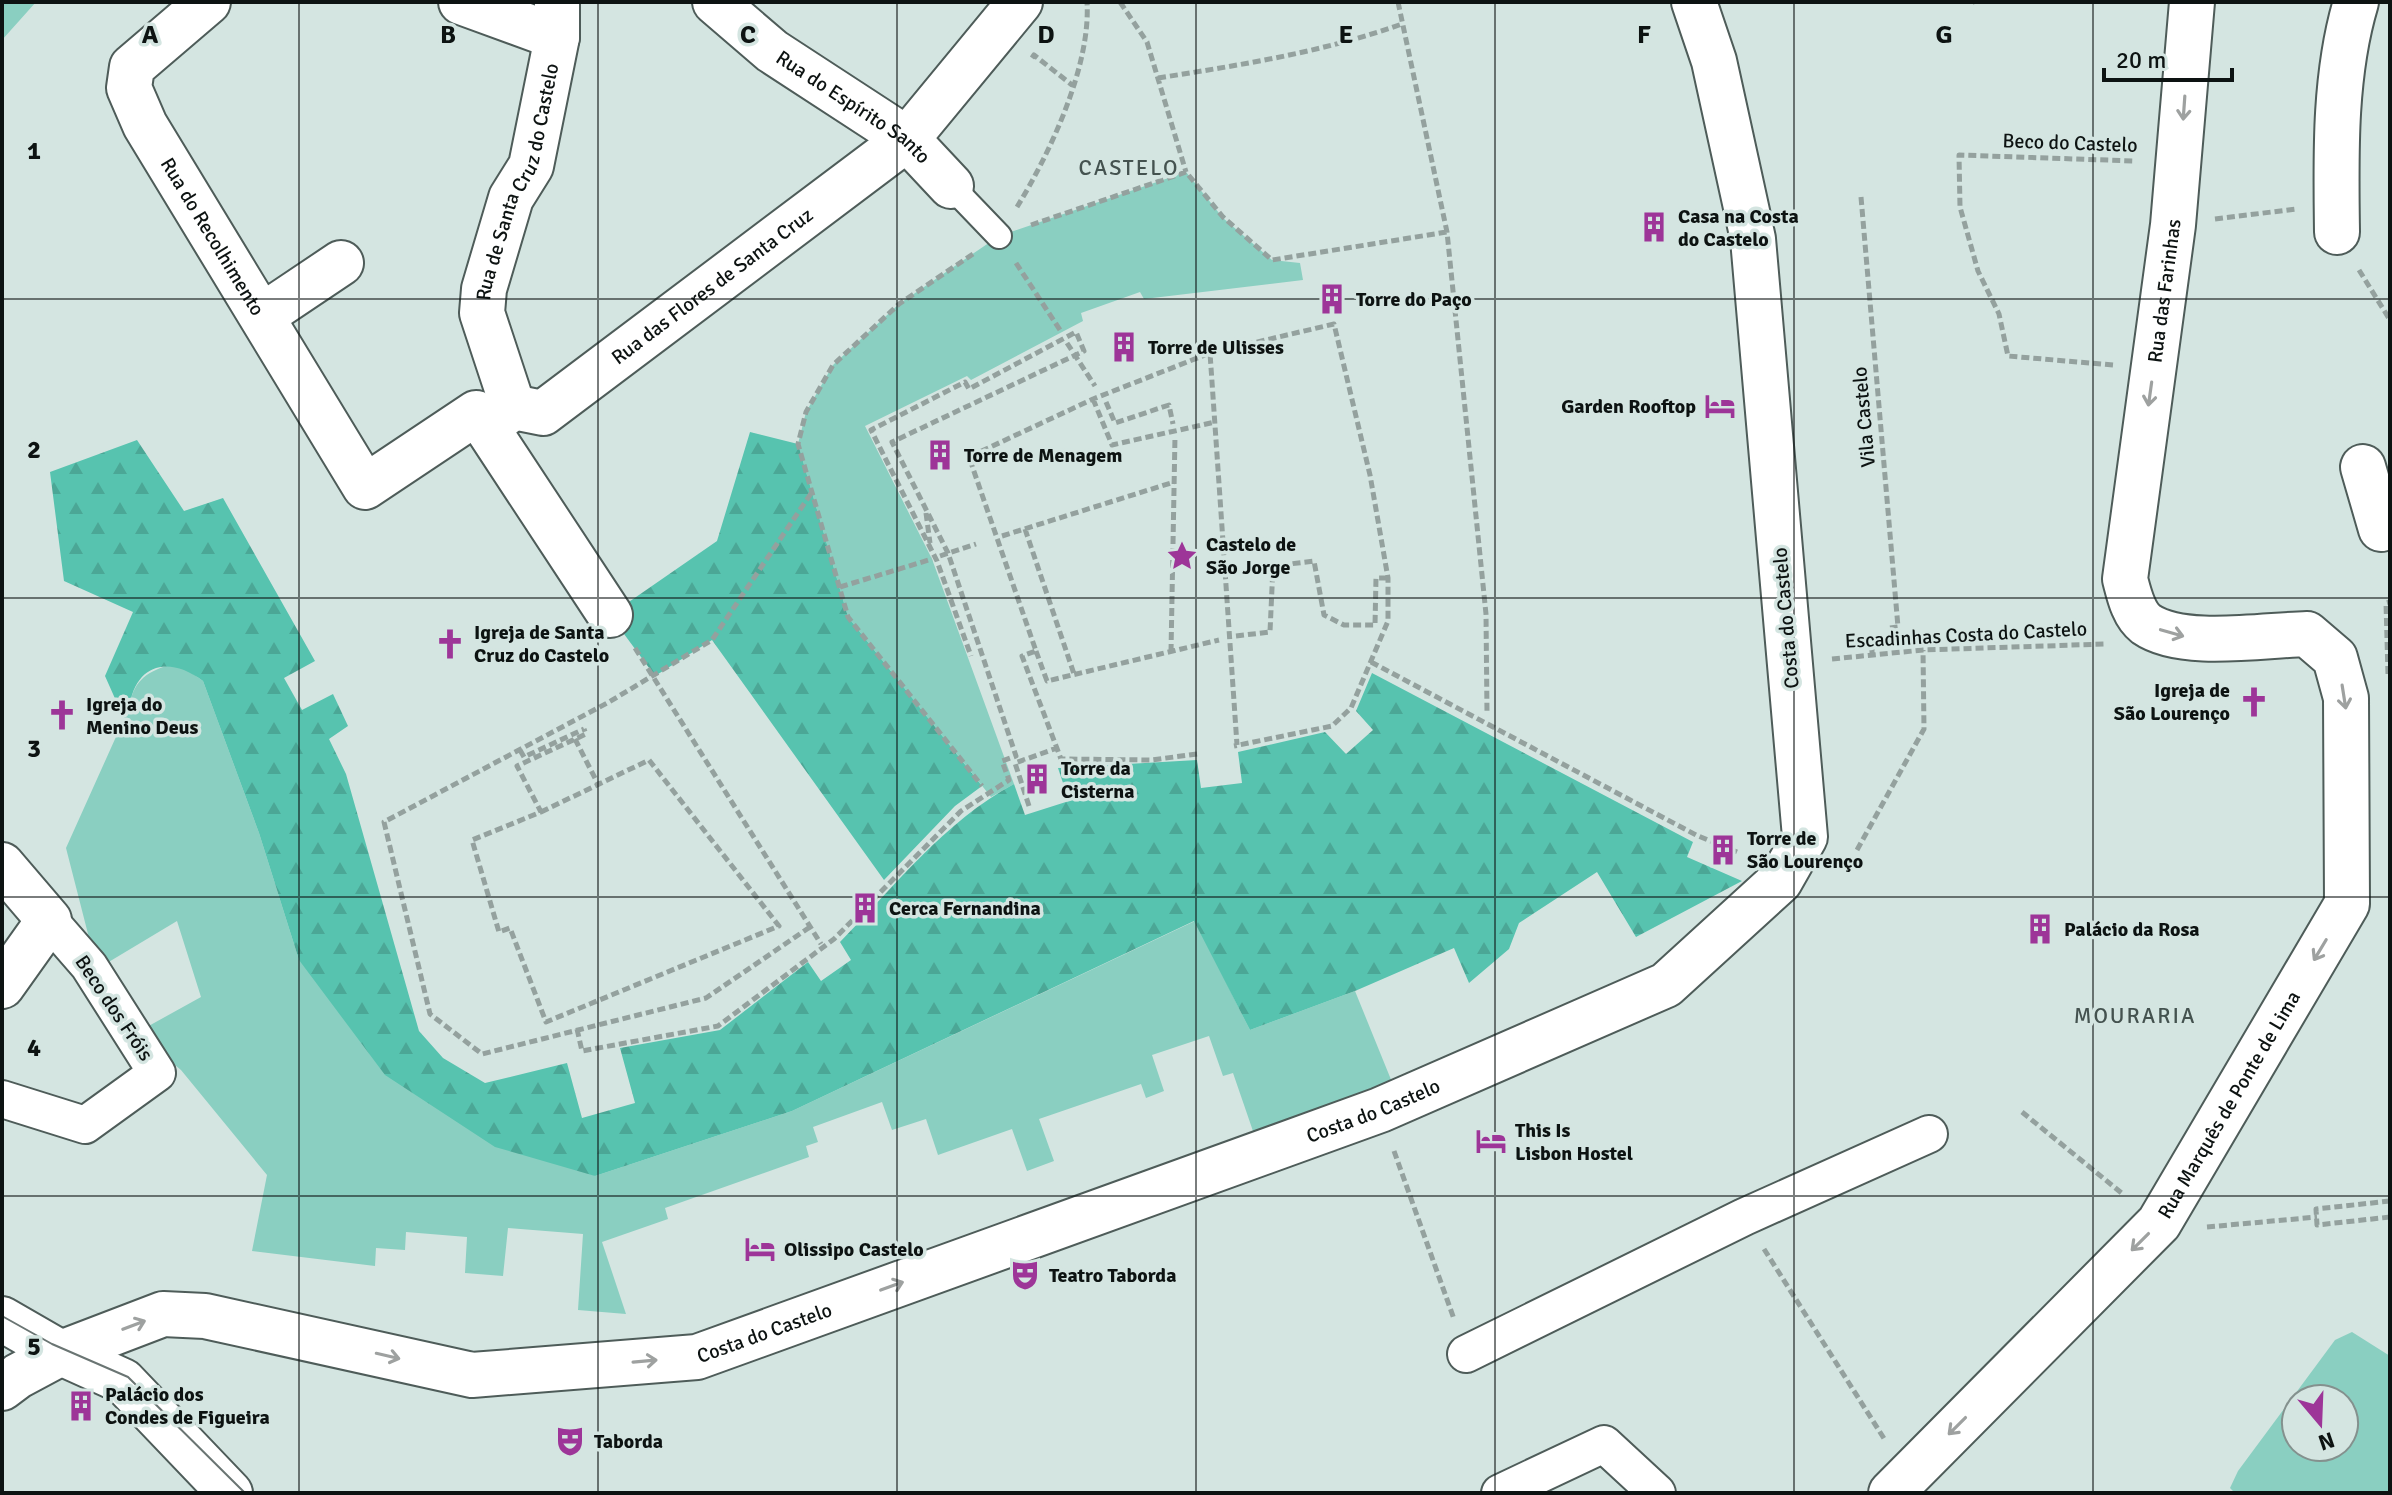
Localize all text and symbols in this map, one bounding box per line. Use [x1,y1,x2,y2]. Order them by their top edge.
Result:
text: A [142,19,159,51]
text: B [440,19,456,51]
text: C [740,19,756,51]
text: D [1037,19,1055,51]
text: E [1339,19,1353,51]
text: F [1637,19,1651,51]
text: G [1935,19,1953,51]
scale bar [2104,32,2232,82]
street label: Rua do Espírito Santo [771,45,936,169]
text: 20 m [2116,45,2166,75]
street label: Rua de Santa Cruz do Castelo [471,61,564,301]
one-way arrow [2176,94,2191,121]
street label: Beco do Castelo [2002,128,2138,158]
text: 1 [27,135,41,167]
street label: Rua do Recolhimento [155,153,270,320]
district label: CASTELO [1078,154,1180,181]
street label: Rua das Flores de Santa Cruz [606,202,818,370]
place label: Casa na Costa do Castelo [1678,204,1799,252]
building icon: Casa na Costa do Castelo [1637,210,1671,244]
street label: Rua das Farinhas [2142,218,2186,364]
building icon: Torre do Paço [1315,282,1349,316]
place label: Torre do Paço [1356,287,1472,312]
building icon: Torre de Ulisses [1107,330,1141,364]
place label: Torre de Ulisses [1148,335,1284,360]
street label: Vila Castelo [1847,366,1881,468]
one-way arrow [2142,380,2157,406]
hotel icon: Garden Rooftop [1703,389,1737,423]
place label: Garden Rooftop [1561,394,1696,419]
text: 2 [27,434,41,466]
building icon: Torre de Menagem [923,438,957,472]
place label: Torre de Menagem [964,443,1122,468]
place label: Castelo de São Jorge [1206,532,1296,580]
place icon: Castelo de São Jorge [1165,539,1199,573]
street label: Costa do Castelo [1767,546,1805,690]
street label: Escadinhas Costa do Castelo [1844,616,2088,654]
place label: Igreja de Santa Cruz do Castelo [474,620,609,668]
church icon: Igreja de Santa Cruz do Castelo [433,627,467,661]
one-way arrow [2159,627,2185,642]
place label: Igreja de São Lourenço [2114,678,2230,726]
one-way arrow [2337,684,2352,710]
church icon: Igreja de São Lourenço [2237,685,2271,719]
place label: Igreja do Menino Deus [86,692,199,740]
church icon: Igreja do Menino Deus [45,698,79,732]
text: 3 [27,733,41,765]
place label: Torre da Cisterna [1061,756,1134,804]
building icon: Torre da Cisterna [1020,762,1054,796]
place label: Torre de São Lourenço [1747,826,1863,874]
building icon: Torre de São Lourenço [1706,833,1740,867]
building icon: Cerca Fernandina [848,891,882,925]
place label: Cerca Fernandina [889,896,1041,921]
building icon: Palácio da Rosa [2023,912,2057,946]
place label: Palácio da Rosa [2064,917,2200,942]
one-way arrow [2312,938,2328,961]
street label: Beco dos Fróis [70,950,159,1066]
street label: Rua Marquês de Ponte de Lima [2152,986,2306,1223]
district label: MOURARIA [2074,1002,2196,1029]
text: 4 [27,1032,41,1064]
street label: Costa do Castelo [1303,1073,1444,1148]
place label: This Is Lisbon Hostel [1515,1118,1633,1166]
hotel icon: This Is Lisbon Hostel [1474,1124,1508,1158]
hotel icon: Olissipo Castelo [743,1232,777,1266]
one-way arrow [2131,1232,2150,1251]
place label: Olissipo Castelo [784,1237,924,1262]
theatre icon: Teatro Taborda [1008,1258,1042,1292]
place label: Teatro Taborda [1049,1263,1176,1288]
one-way arrow [880,1278,905,1293]
street label: Costa do Castelo [693,1297,835,1369]
one-way arrow [121,1317,146,1331]
text: 5 [27,1331,41,1363]
one-way arrow [374,1349,400,1364]
one-way arrow [631,1353,658,1368]
place label: Palácio dos Condes de Figueira [105,1382,270,1430]
north arrow [2280,1383,2360,1463]
building icon: Palácio dos Condes de Figueira [64,1389,98,1423]
one-way arrow [1947,1416,1966,1436]
theatre icon: Taborda [553,1424,587,1458]
text: N [2315,1426,2338,1457]
place label: Taborda [594,1429,663,1454]

